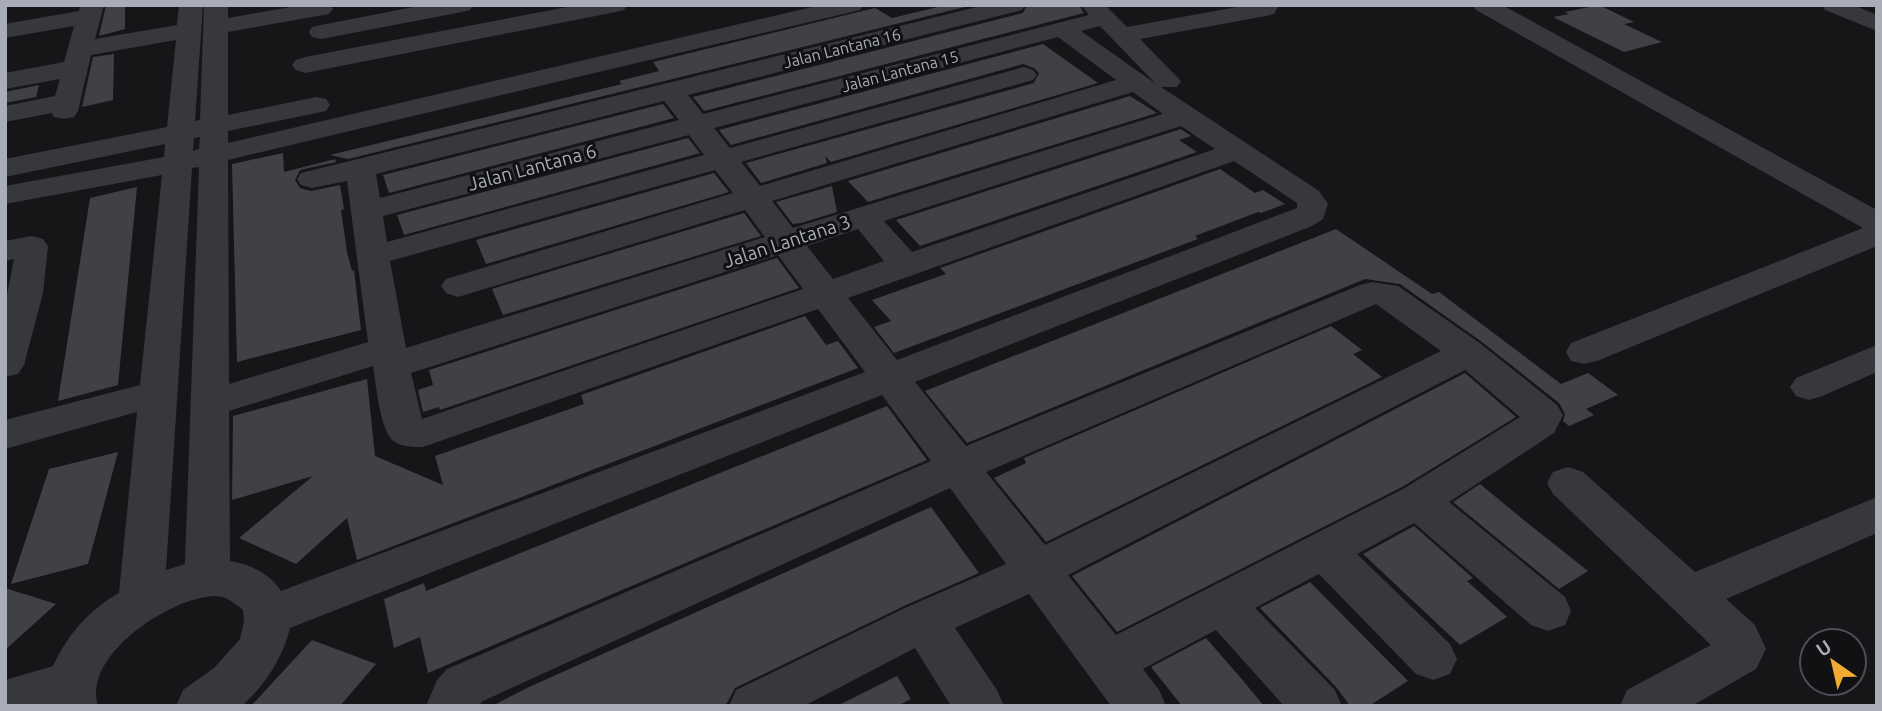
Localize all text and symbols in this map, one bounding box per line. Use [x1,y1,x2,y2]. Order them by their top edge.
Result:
street label: Jalan Lantana 16 [781,25,903,71]
street label: Jalan Lantana 15 [840,47,960,95]
street label: Jalan Lantana 6 [465,139,599,195]
street label: Jalan Lantana 3 [721,210,853,272]
north arrow [1798,627,1868,697]
text: U [1812,635,1835,661]

